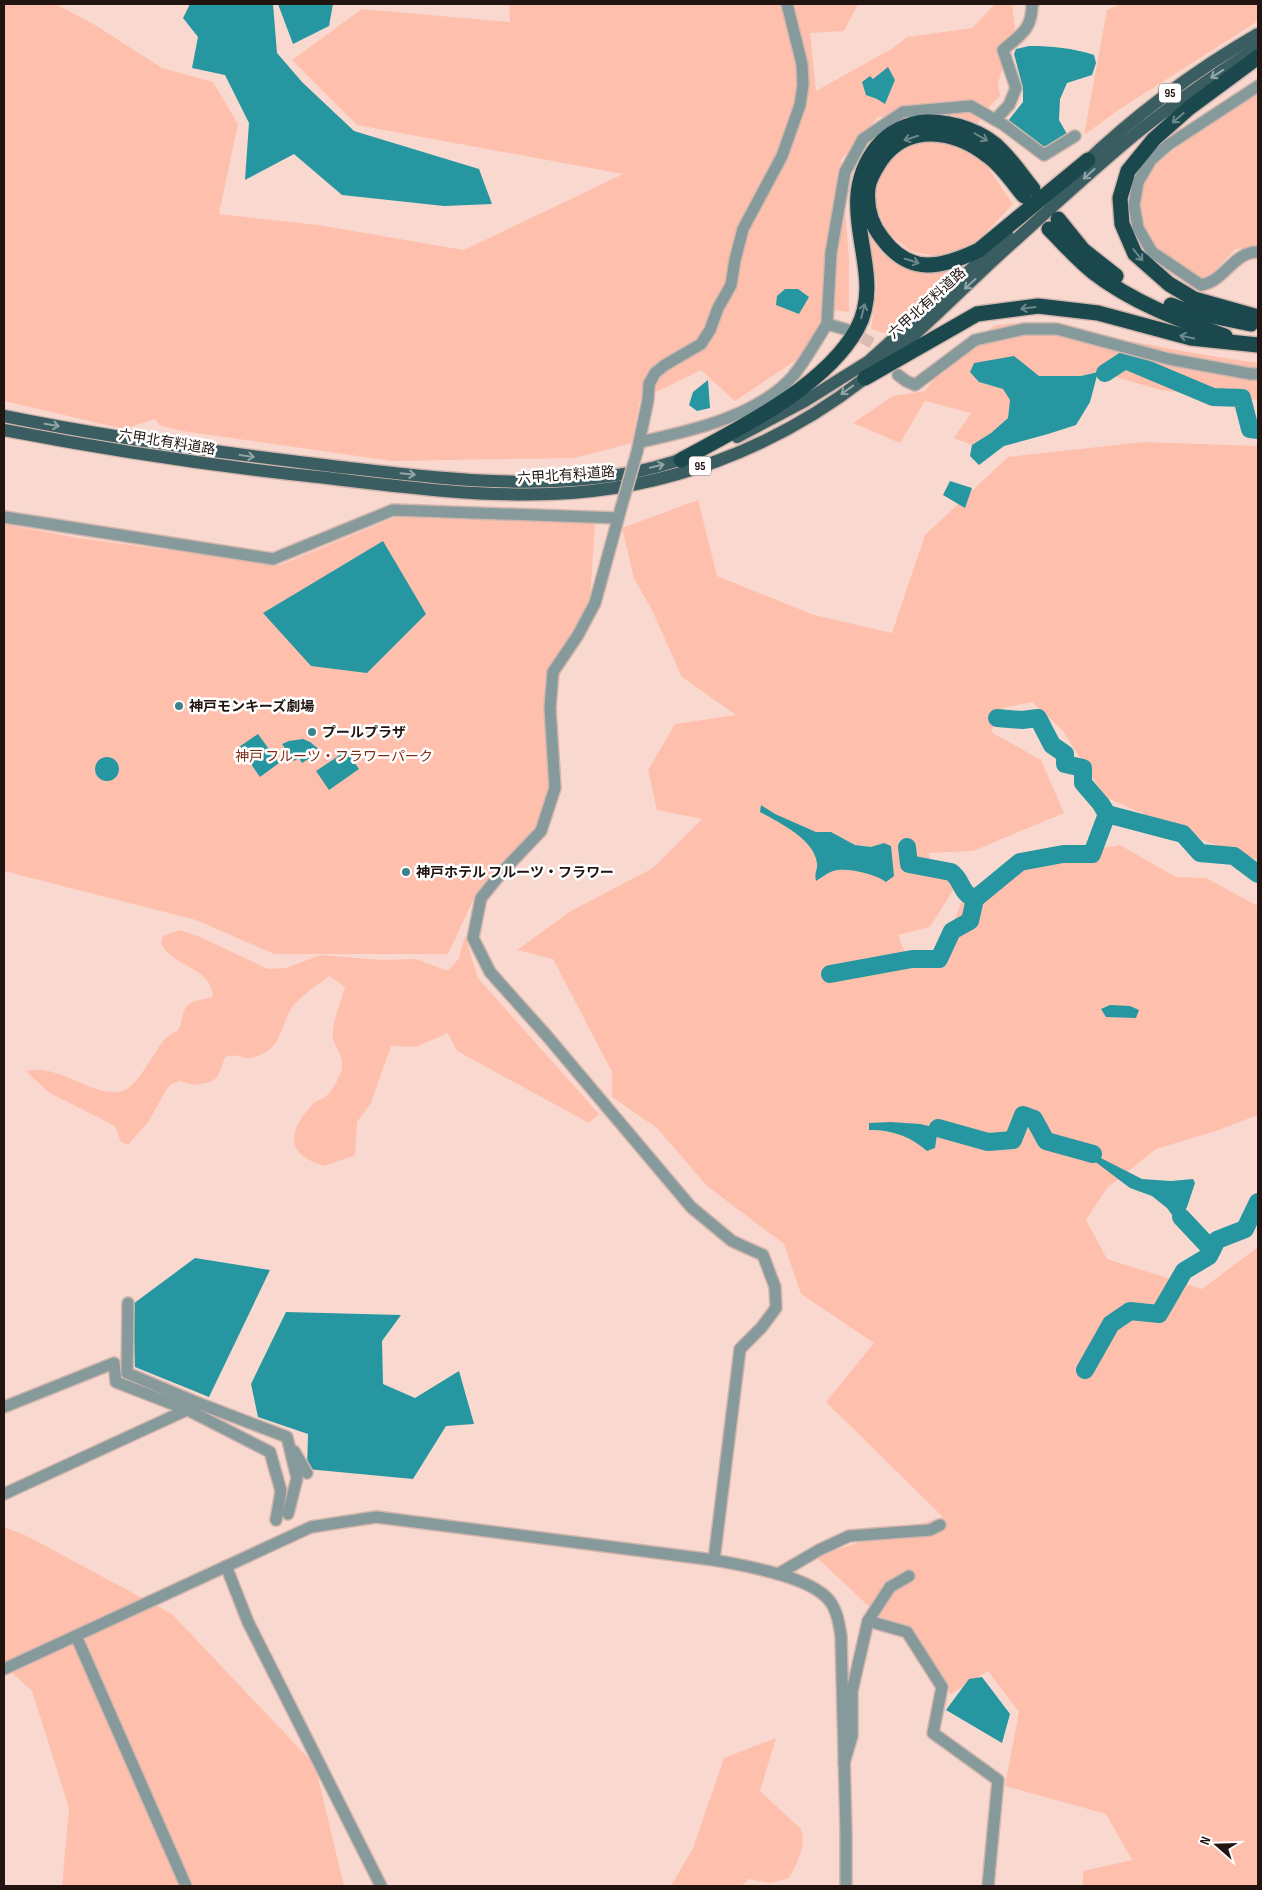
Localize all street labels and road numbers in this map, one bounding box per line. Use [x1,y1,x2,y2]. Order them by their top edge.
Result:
road number: 95 [1159,84,1181,102]
street label: 六甲北有料道路 [885,264,969,342]
street label: 六甲北有料道路 [117,426,217,458]
road number: 95 [689,456,711,476]
street label: 六甲北有料道路 [517,463,615,487]

